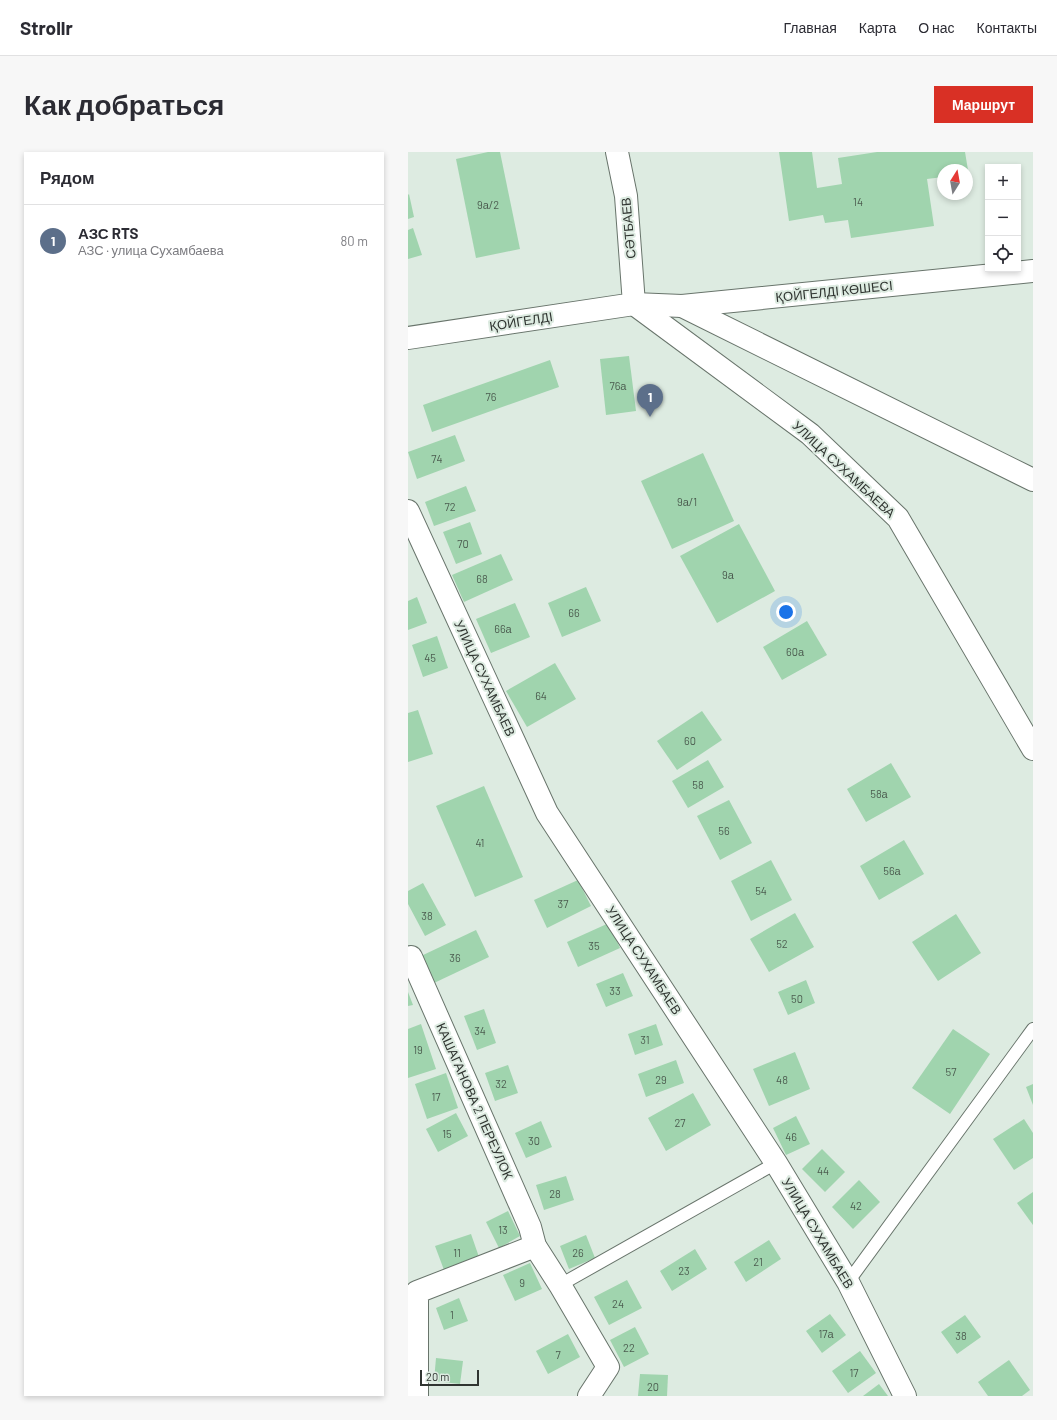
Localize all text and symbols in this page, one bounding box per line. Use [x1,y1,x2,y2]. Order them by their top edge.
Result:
text: Strollr [20,16,73,39]
text: Главная [784,19,837,36]
text: Карта [859,19,896,36]
text: О нас [918,19,955,36]
text: Контакты [977,19,1037,36]
button: Маршрут [934,86,1033,123]
text: Как добраться [24,87,224,121]
north arrow [937,164,973,200]
map controls [985,164,1021,272]
button: + [985,164,1021,200]
text: Рядом [40,167,95,187]
house number: 14 [853,195,863,208]
street label: СӘТБАЕВ [617,197,639,259]
house number: 9а/2 [477,198,499,211]
button: − [985,200,1021,236]
text: АЗС RTS [78,224,139,242]
text: 1 [51,233,55,249]
text: 80 m [341,233,368,249]
button: locate [985,236,1021,272]
text: АЗС · улица Сухамбаева [78,242,224,258]
street label: ҚОЙГЕЛДІ КӨШЕСІ [775,277,893,305]
street label: ҚОЙГЕЛДІ [488,308,554,334]
house number: 76а [610,379,627,392]
pin: 1 [637,384,663,417]
house number: 76 [486,390,497,403]
street label: УЛИЦА СУХАМБАЕВА [789,417,899,521]
house number: 74 [431,452,443,465]
house number: 9а/1 [677,495,697,508]
house number: 72 [444,500,456,513]
house number: 70 [457,537,469,550]
house number: 9а [722,568,735,581]
house number: 68 [476,572,488,585]
your location [776,602,796,622]
house number: 66 [568,606,580,619]
street label: УЛИЦА СУХАМБАЕВ [451,617,519,739]
house number: 66а [494,622,513,635]
house number: 60а [786,645,805,658]
house number: 45 [424,651,436,664]
house number: 64 [535,689,547,702]
house number: 60 [684,734,696,747]
house number: 58 [692,778,704,791]
house number: 58а [870,787,889,800]
house number: 56 [718,824,730,837]
house number: 41 [476,836,484,849]
house number: 56а [883,864,902,877]
house number: 54 [755,884,767,897]
house number: 37 [558,897,568,910]
street label: УЛИЦА СУХАМБАЕВ [603,903,685,1017]
house number: 38 [421,909,433,922]
house number: 52 [776,937,788,950]
house number: 35 [588,939,600,952]
house number: 36 [449,951,461,964]
house number: 33 [609,984,621,997]
house number: 50 [791,992,803,1005]
street label: КАШАГАНОВА 2 ПЕРЕУЛОК [433,1020,517,1182]
house number: 34 [474,1024,486,1037]
house number: 31 [640,1033,650,1046]
house number: 19 [413,1043,423,1056]
house number: 57 [946,1065,956,1078]
house number: 29 [655,1073,667,1086]
house number: 48 [776,1073,788,1086]
house number: 32 [495,1077,507,1090]
house number: 17 [431,1090,441,1103]
house number: 27 [674,1116,686,1129]
house number: 15 [442,1127,452,1140]
house number: 46 [785,1130,797,1143]
house number: 30 [528,1134,540,1147]
house number: 44 [817,1164,829,1177]
street label: УЛИЦА СУХАМБАЕВ [779,1175,857,1291]
house number: 28 [549,1187,561,1200]
house number: 42 [850,1199,862,1212]
house number: 13 [498,1223,508,1236]
house number: 11 [453,1246,461,1259]
house number: 26 [572,1246,584,1259]
house number: 21 [753,1255,763,1268]
house number: 23 [678,1264,690,1277]
house number: 9 [519,1276,525,1289]
house number: 24 [612,1297,624,1310]
house number: 1 [450,1308,454,1321]
house number: 17а [818,1327,834,1340]
house number: 38 [955,1329,967,1342]
house number: 22 [623,1341,635,1354]
house number: 7 [555,1348,561,1361]
house number: 17 [849,1366,859,1379]
scale bar [420,1368,479,1387]
text: 20 m [426,1370,449,1383]
house number: 20 [647,1380,659,1393]

